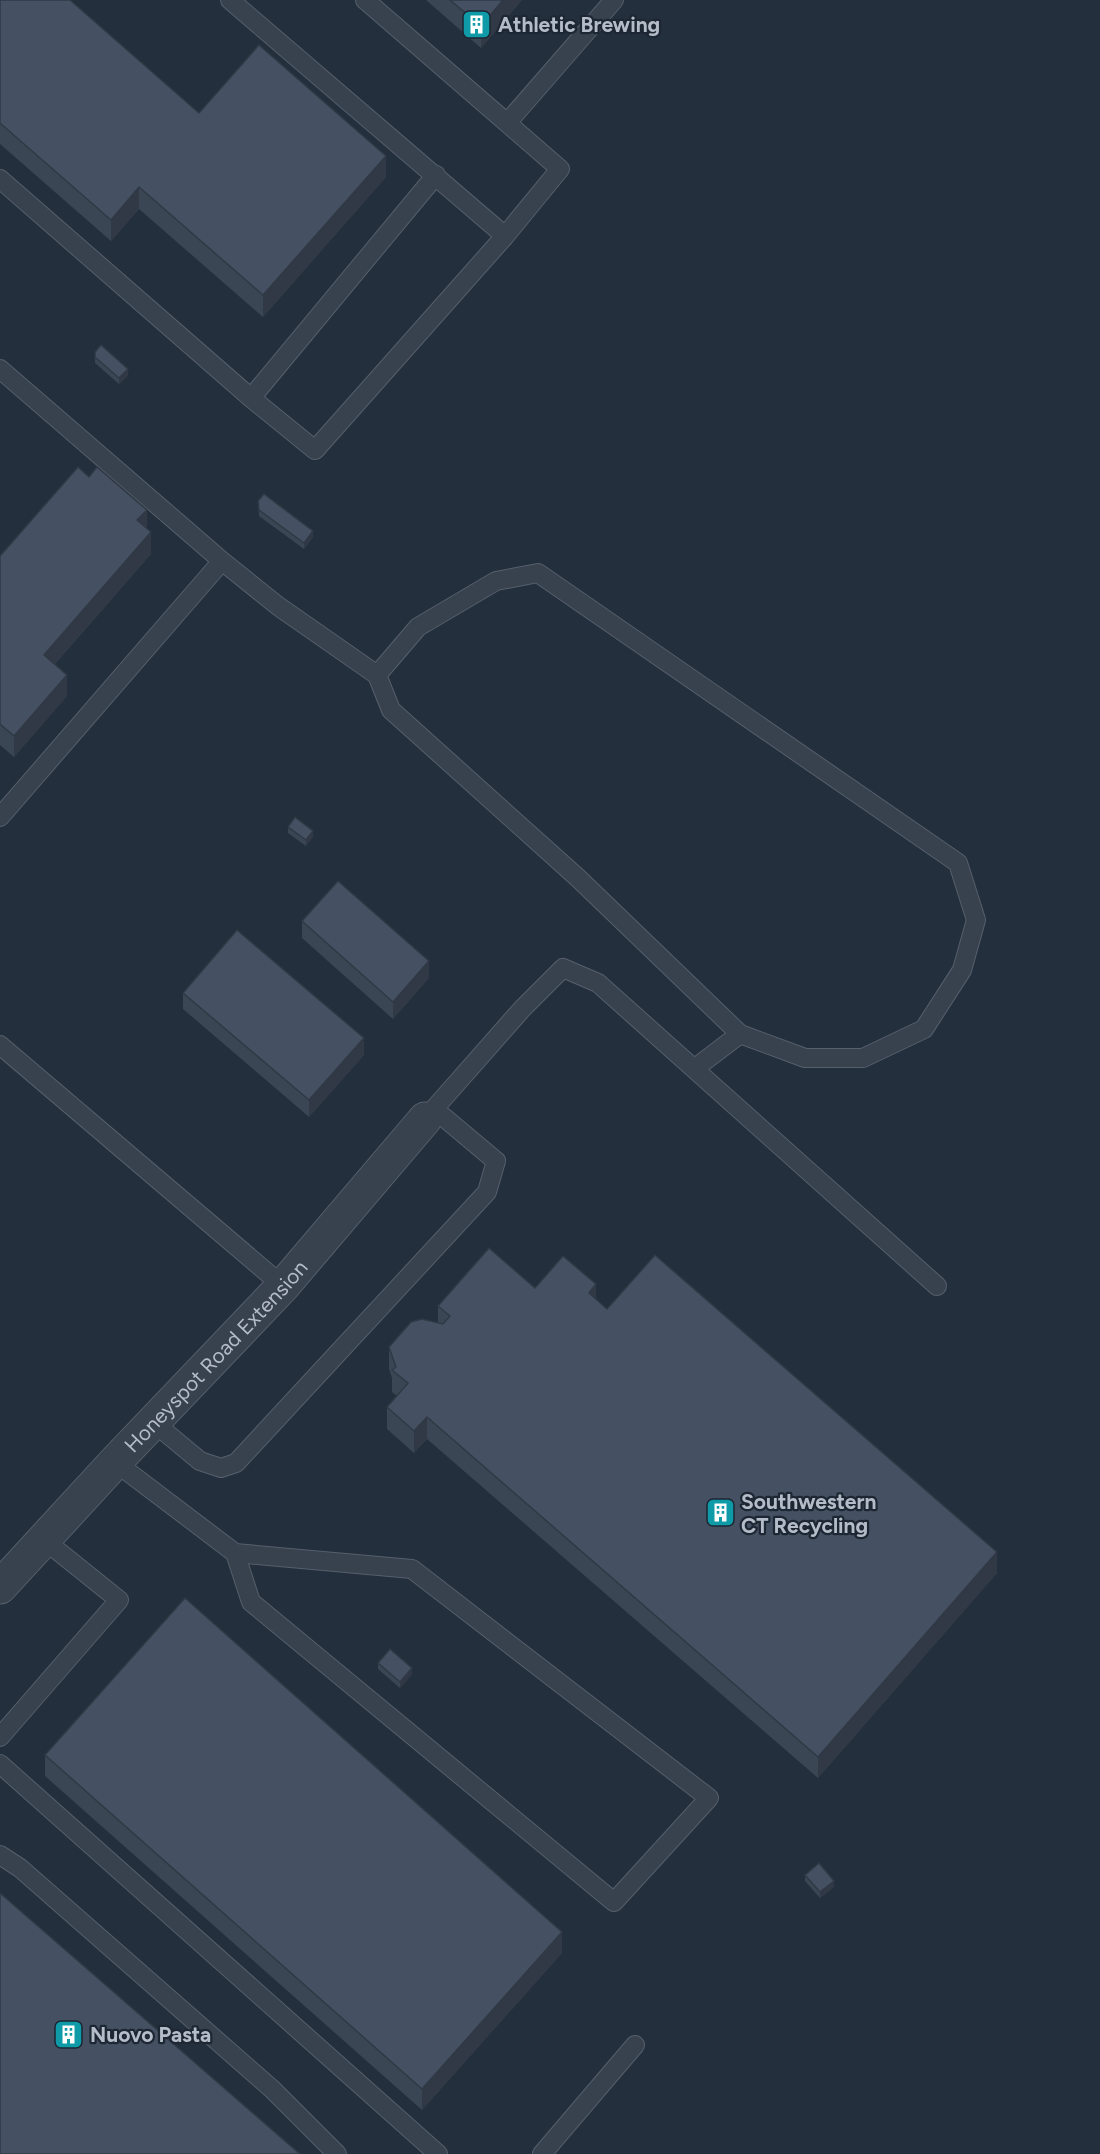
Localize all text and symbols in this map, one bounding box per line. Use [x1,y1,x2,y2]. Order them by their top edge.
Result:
building icon: Athletic Brewing [461,8,493,40]
place label: Athletic Brewing [498,12,660,37]
street label: Honeyspot Road Extension [119,1255,312,1457]
place label: Southwestern CT Recycling [741,1489,876,1538]
building icon: Southwestern CT Recycling [704,1497,736,1529]
building icon: Nuovo Pasta [53,2018,85,2050]
place label: Nuovo Pasta [90,2022,211,2047]

